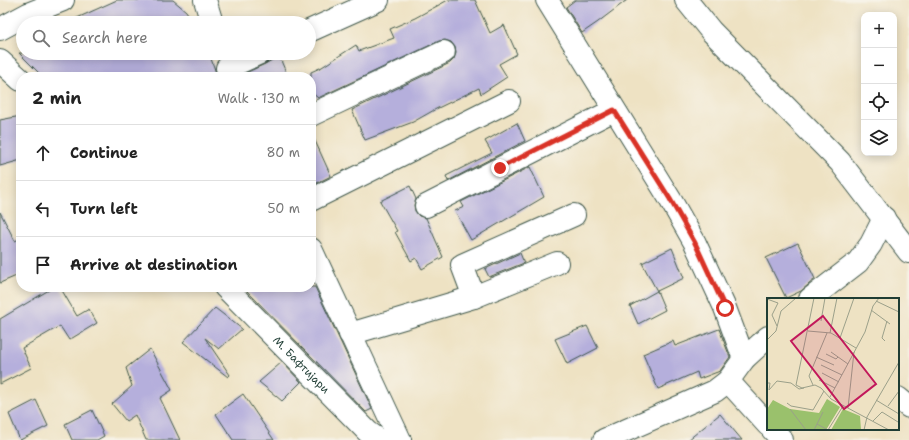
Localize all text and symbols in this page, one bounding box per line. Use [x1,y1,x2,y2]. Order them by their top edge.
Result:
map controls [861,12,897,156]
button: + [861,12,897,48]
search box [16,16,316,60]
icon: search [30,27,52,49]
text: Search here [62,28,148,48]
button: − [861,48,897,84]
button: locate [861,84,897,120]
text: 2 min [32,87,82,109]
text: Walk · 130 m [218,90,300,107]
button: layers [861,120,897,156]
icon: ahead [32,142,54,164]
text: Continue [70,143,138,163]
text: 80 m [266,144,300,161]
route end [491,159,509,177]
icon: left [32,198,54,220]
text: Turn left [70,199,138,219]
text: 50 m [267,200,300,217]
icon: arrive [32,254,54,276]
text: Arrive at destination [70,255,238,275]
inset map [767,298,899,430]
route start [716,299,734,317]
street label: М. Бафтијари [270,333,333,397]

